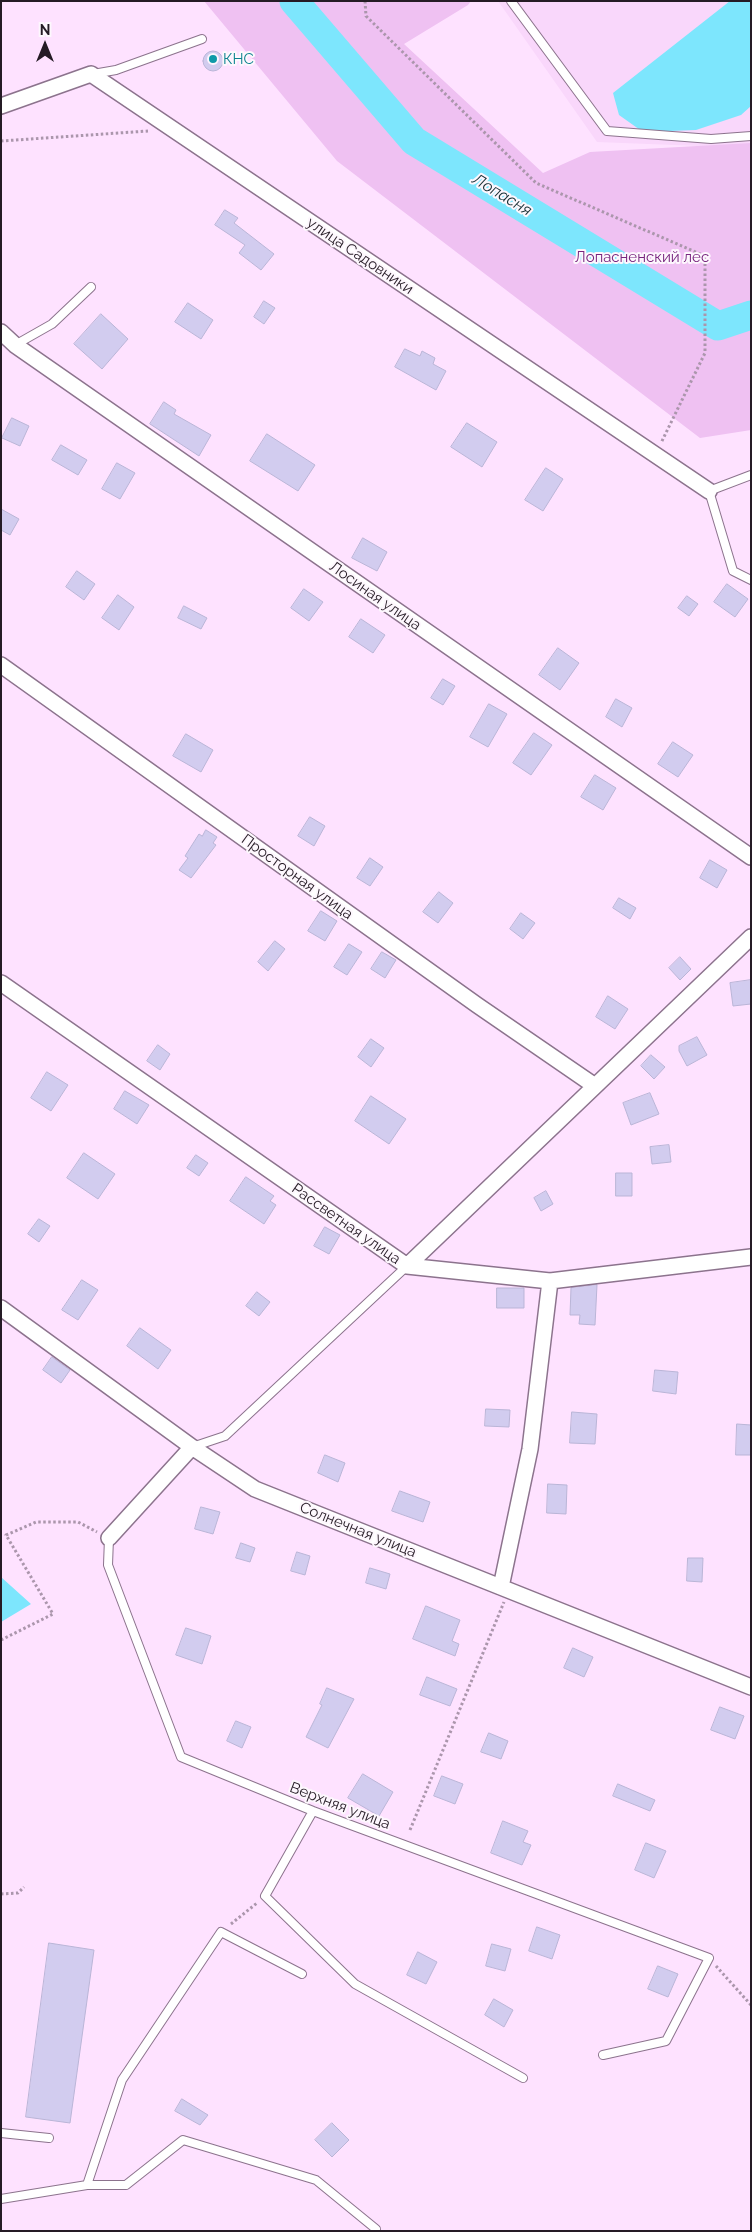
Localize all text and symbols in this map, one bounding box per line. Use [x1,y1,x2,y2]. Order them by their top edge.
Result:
north arrow [20,20,70,70]
text: N [40,22,50,38]
place label: КНС [223,50,254,68]
marker: КНС [207,53,219,65]
water label: Лопасня [469,170,535,220]
street label: улица Садовники [303,214,417,298]
park label: Лопасненский лес [575,248,709,266]
street label: Лосиная улица [326,558,424,634]
street label: Просторная улица [238,831,356,923]
street label: Рассветная улица [288,1180,404,1268]
street label: Солнечная улица [297,1498,419,1562]
street label: Верхняя улица [287,1779,393,1833]

